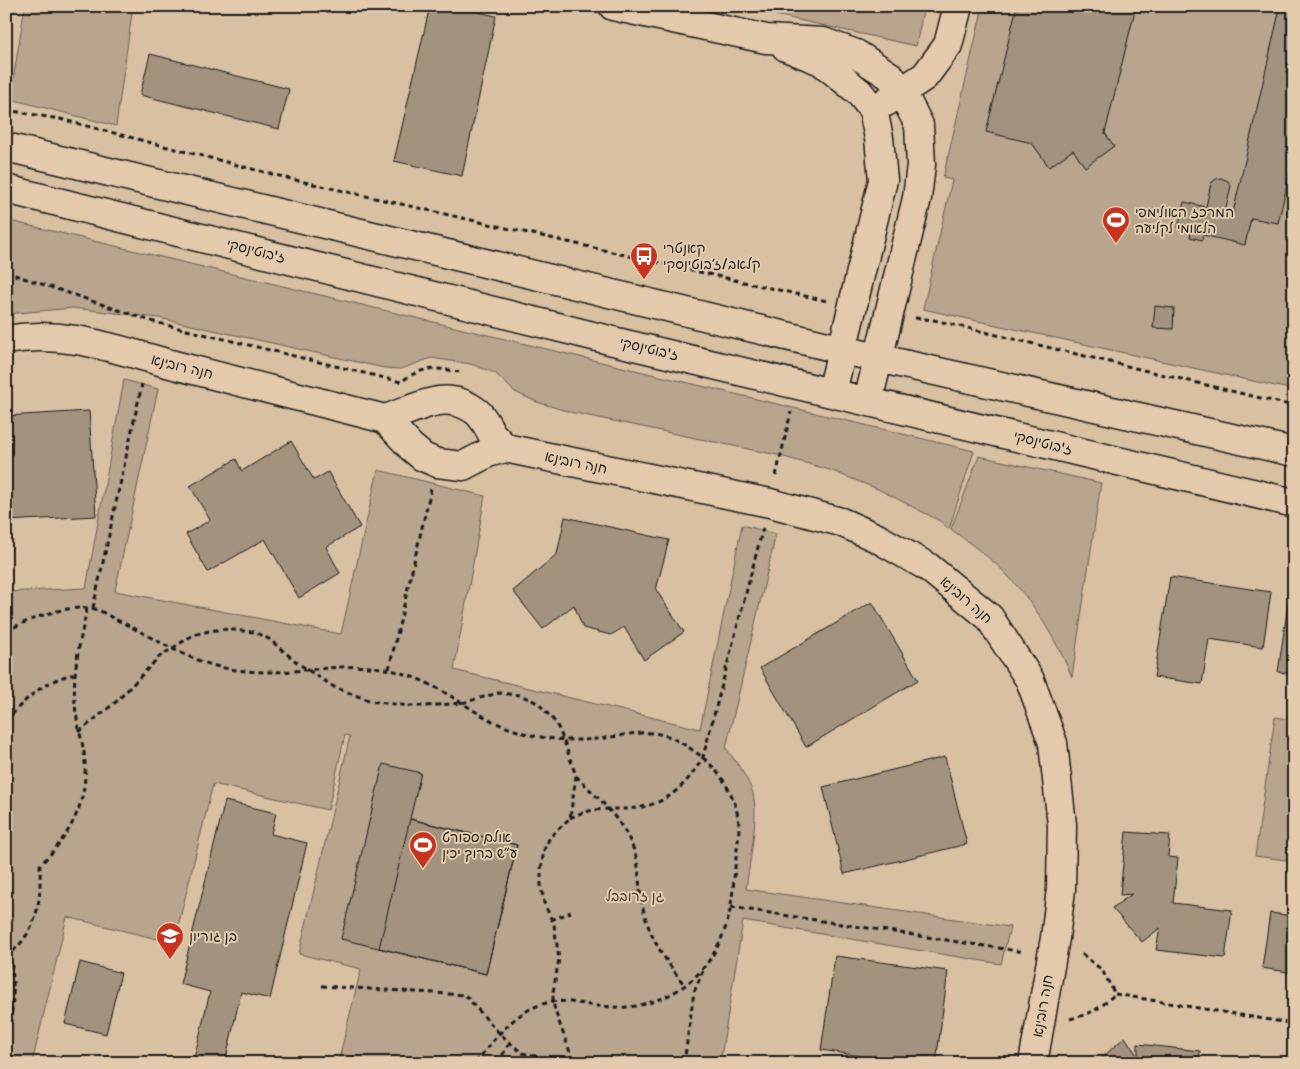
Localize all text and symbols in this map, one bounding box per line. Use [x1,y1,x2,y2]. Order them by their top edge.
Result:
place label: המרכז האולימפי הלאומי לקליעה [1135,204,1234,237]
sports icon: המרכז האולימפי הלאומי לקליעה [1101,205,1131,244]
street label: ז'בוטינסקי [225,235,287,267]
place label: קאנטרי קלאב/ז׳בוטינסקי [663,240,761,273]
bus stop icon: קאנטרי קלאב/ז׳בוטינסקי [629,241,659,280]
street label: ז'בוטינסקי [618,334,680,364]
street label: חנה רובינא [149,351,215,383]
street label: ז'בוטינסקי [1012,427,1074,459]
street label: חנה רובינא [543,448,609,478]
street label: חנה רובינא [937,573,995,627]
place label: אולם ספורט ע״ש ברוך יכין [442,829,517,862]
sports icon: אולם ספורט ע״ש ברוך יכין [408,830,438,869]
park label: גן זרובבל [606,888,665,905]
school or university icon: בן גוריון [155,921,185,960]
place label: בן גוריון [189,928,237,945]
street label: חנה רובינא [1029,973,1057,1039]

